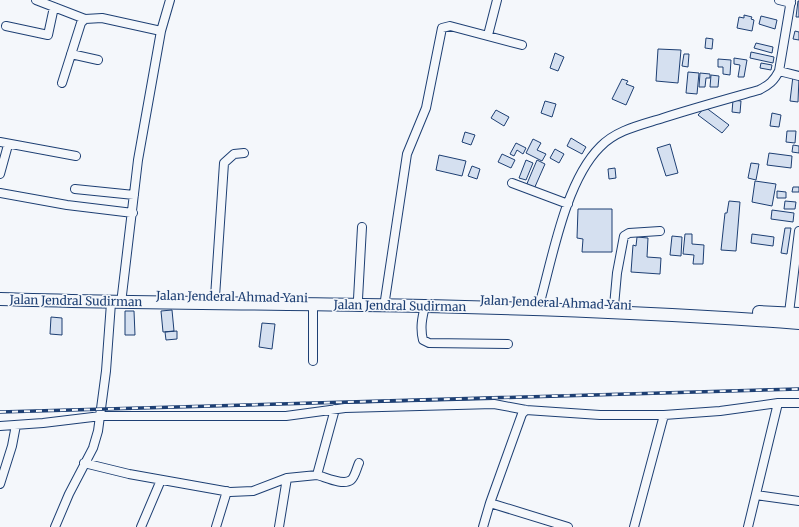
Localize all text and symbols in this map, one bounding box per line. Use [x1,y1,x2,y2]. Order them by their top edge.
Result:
street label: Jalan Jenderal Ahmad Yani [155,288,308,305]
street label: Jalan Jendral Sudirman [8,292,143,309]
street label: Jalan Jenderal Ahmad Yani [479,292,632,313]
street label: Jalan Jendral Sudirman [332,297,467,314]

